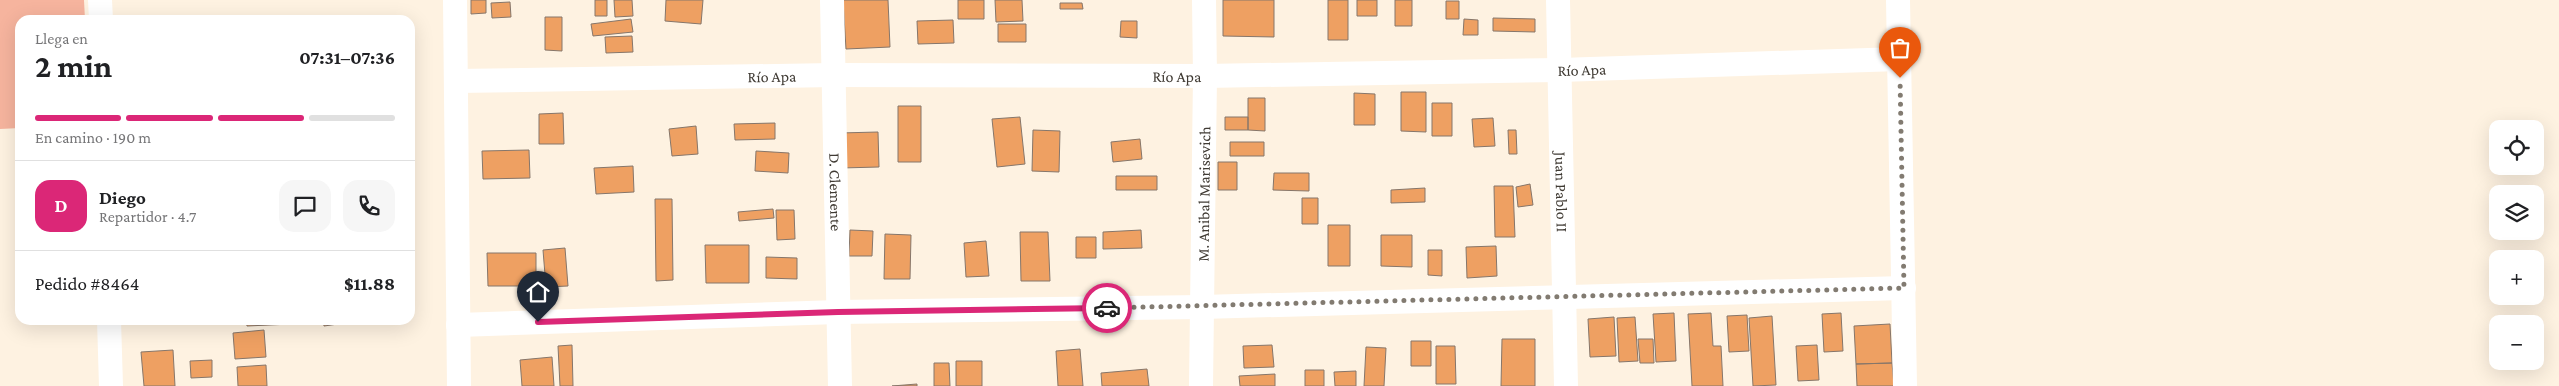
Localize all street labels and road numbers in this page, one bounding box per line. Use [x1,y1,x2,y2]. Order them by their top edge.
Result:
street label: Río Apa [1557,60,1607,79]
street label: Río Apa [747,68,797,86]
street label: Río Apa [1152,68,1202,86]
street label: M. Anibal Marisevich [1195,126,1213,262]
street label: Juan Pablo II [1551,150,1571,233]
street label: D. Clemente [826,153,845,231]

